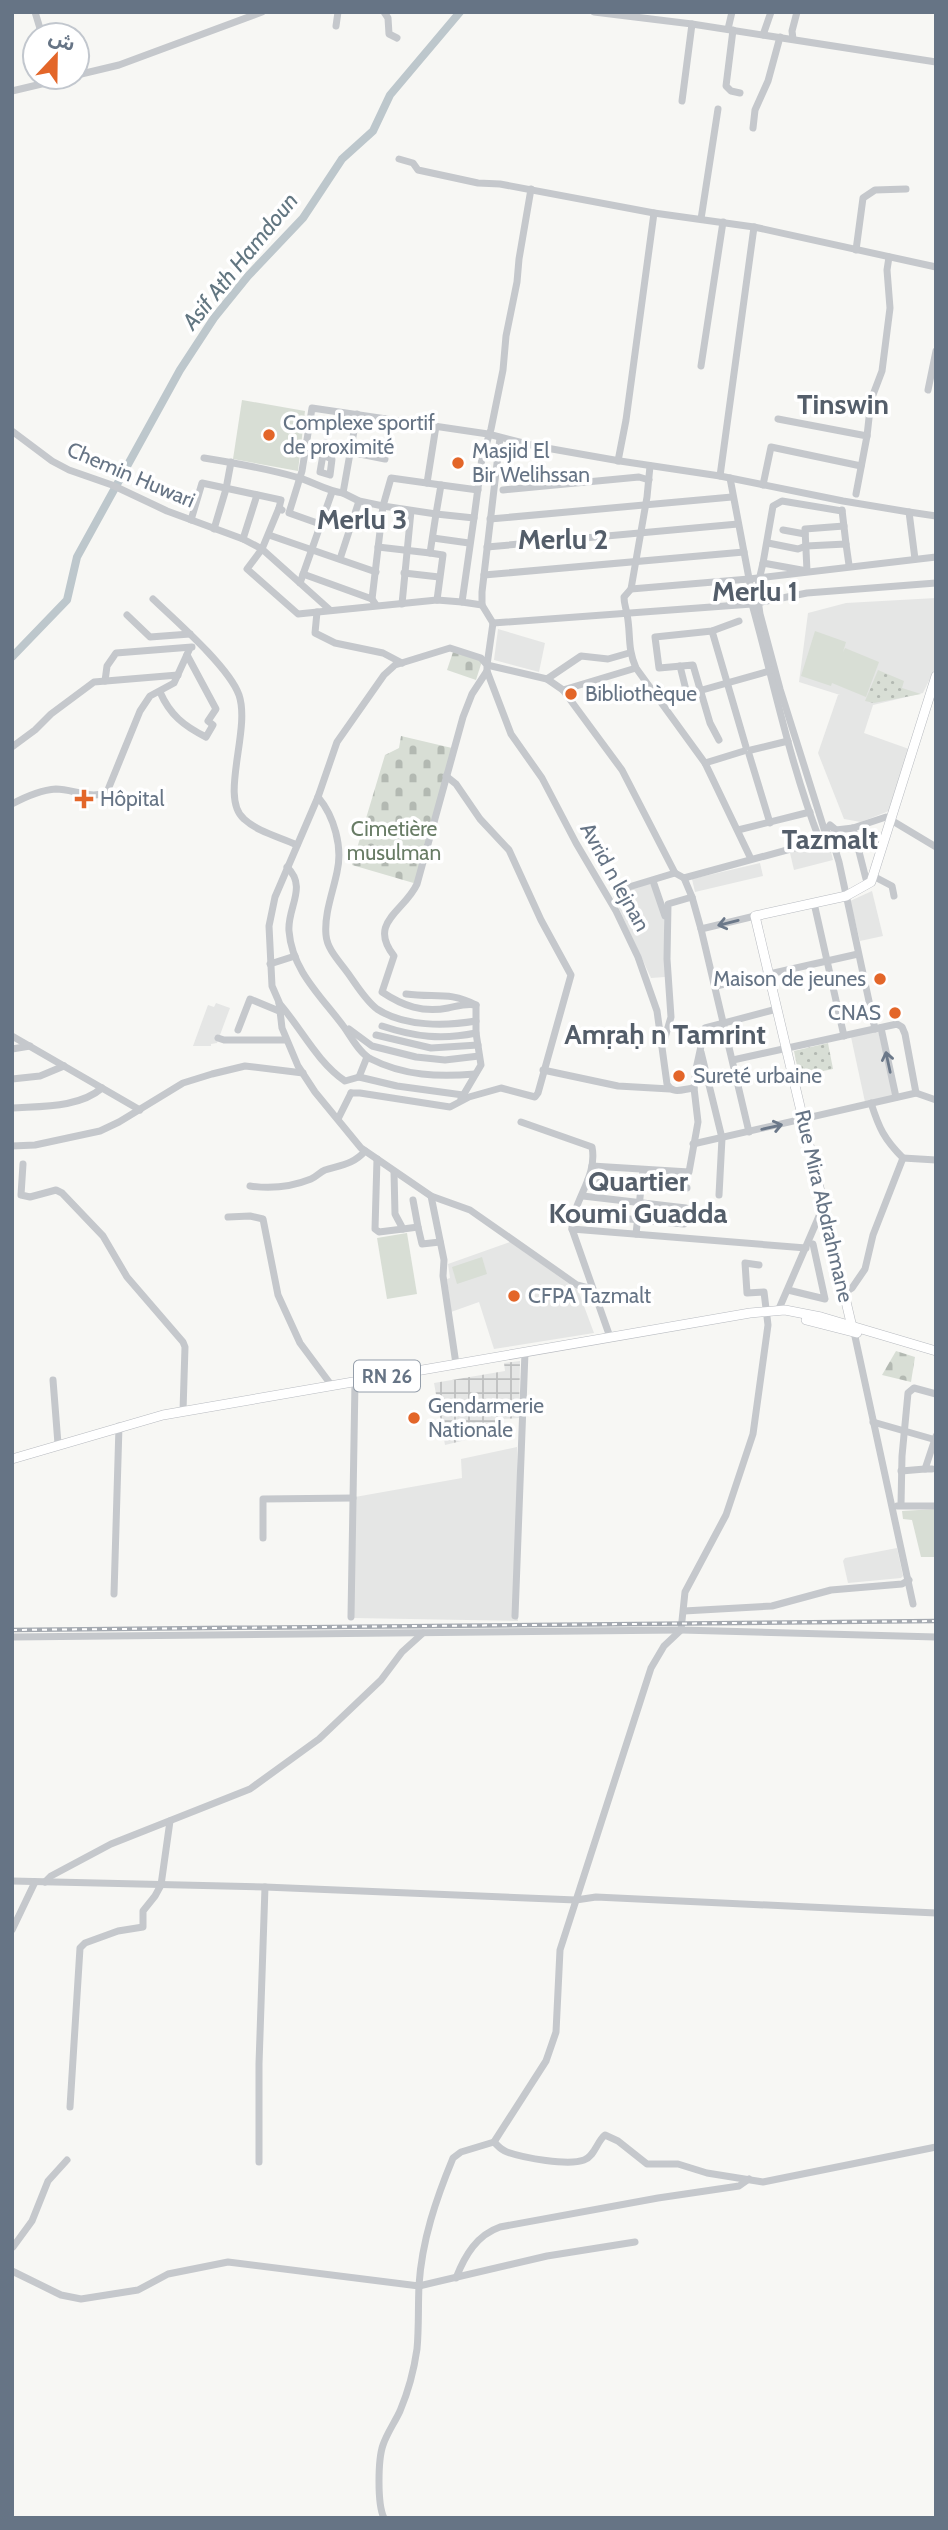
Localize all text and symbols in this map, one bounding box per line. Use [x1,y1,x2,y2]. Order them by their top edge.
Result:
north arrow [21,21,91,91]
text: ش [46,25,79,56]
water label: Asif Ath Hamdoun [176,187,304,336]
district label: Tinswin [797,387,889,421]
place label: Complexe sportif de proximité [283,410,435,459]
marker: Complexe sportif de proximité [261,427,277,443]
street label: Chemin Huwari [64,436,199,513]
place label: Masjid El Bir Welihssan [472,438,590,487]
marker: Masjid El Bir Welihssan [450,455,466,471]
district label: Merlu 3 [317,502,407,536]
district label: Merlu 2 [518,522,608,556]
district label: Merlu 1 [712,574,798,608]
place label: Bibliothèque [585,681,697,706]
marker: Bibliothèque [563,686,579,702]
place label: Hôpital [100,786,164,811]
marker: Hôpital [74,789,94,809]
park label: Cimetière musulman [347,816,441,865]
street label: Avrid n lejnan [575,818,655,936]
district label: Tazmalt [782,822,878,856]
one-way arrow [717,917,740,930]
place label: Maison de jeunes [713,966,866,992]
marker: Maison de jeunes [872,971,888,987]
place label: CNAS [828,1000,881,1025]
marker: CNAS [887,1005,903,1021]
district label: Amṛaḥ n Tamrint [564,1017,766,1051]
one-way arrow [881,1051,894,1074]
place label: Sureté urbaine [693,1063,822,1088]
marker: Sureté urbaine [671,1068,687,1084]
street label: Rue Mira Abdrahmane [790,1107,859,1305]
one-way arrow [760,1119,783,1133]
district label: Quartier Koumi Guadda [548,1164,728,1230]
place label: CFPA Tazmalt [528,1283,651,1308]
marker: CFPA Tazmalt [506,1288,522,1304]
road number: RN 26 [354,1360,420,1392]
place label: Gendarmerie Nationale [428,1393,544,1442]
marker: Gendarmerie Nationale [406,1410,422,1426]

